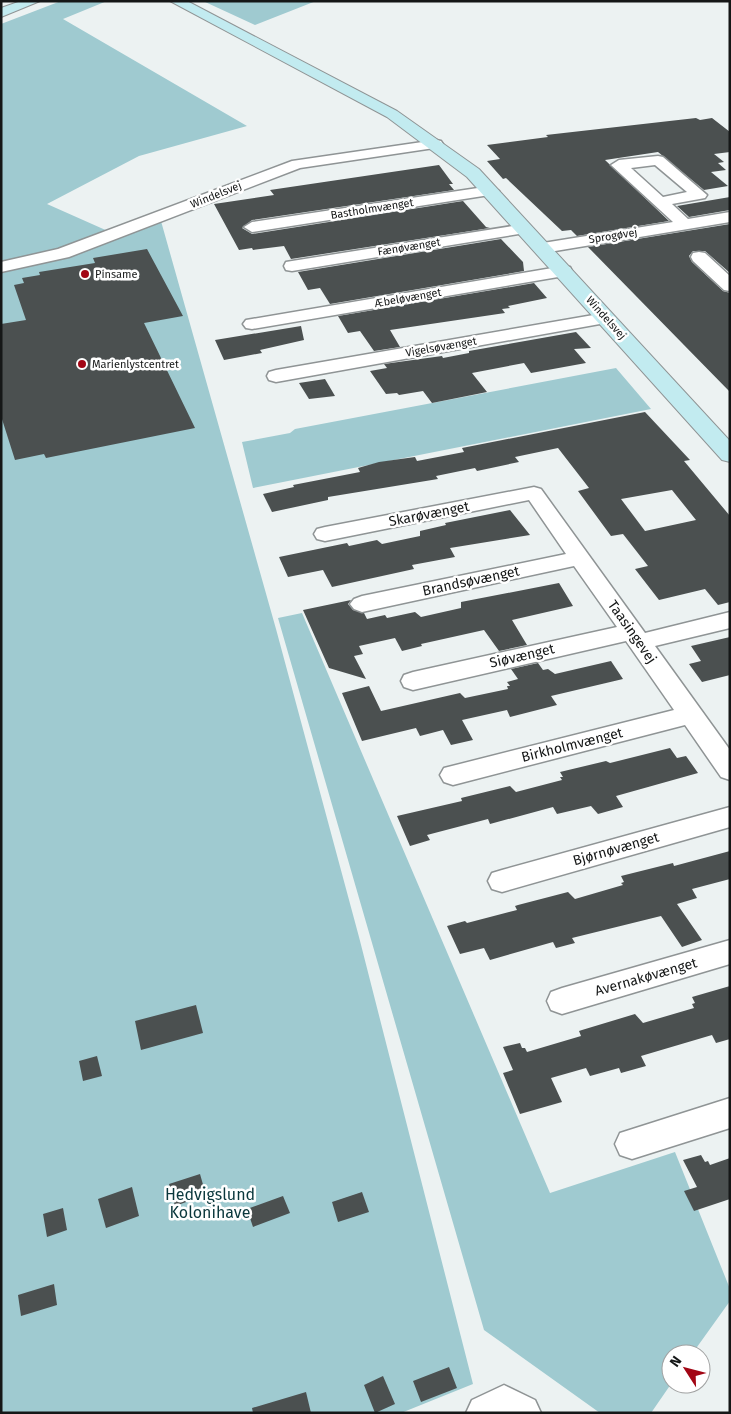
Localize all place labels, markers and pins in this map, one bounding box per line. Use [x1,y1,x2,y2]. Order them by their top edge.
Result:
marker: Pinsame [79,268,91,280]
place label: Pinsame [95,268,137,281]
marker: Marienlystcentret [76,358,88,370]
place label: Marienlystcentret [92,358,179,371]

